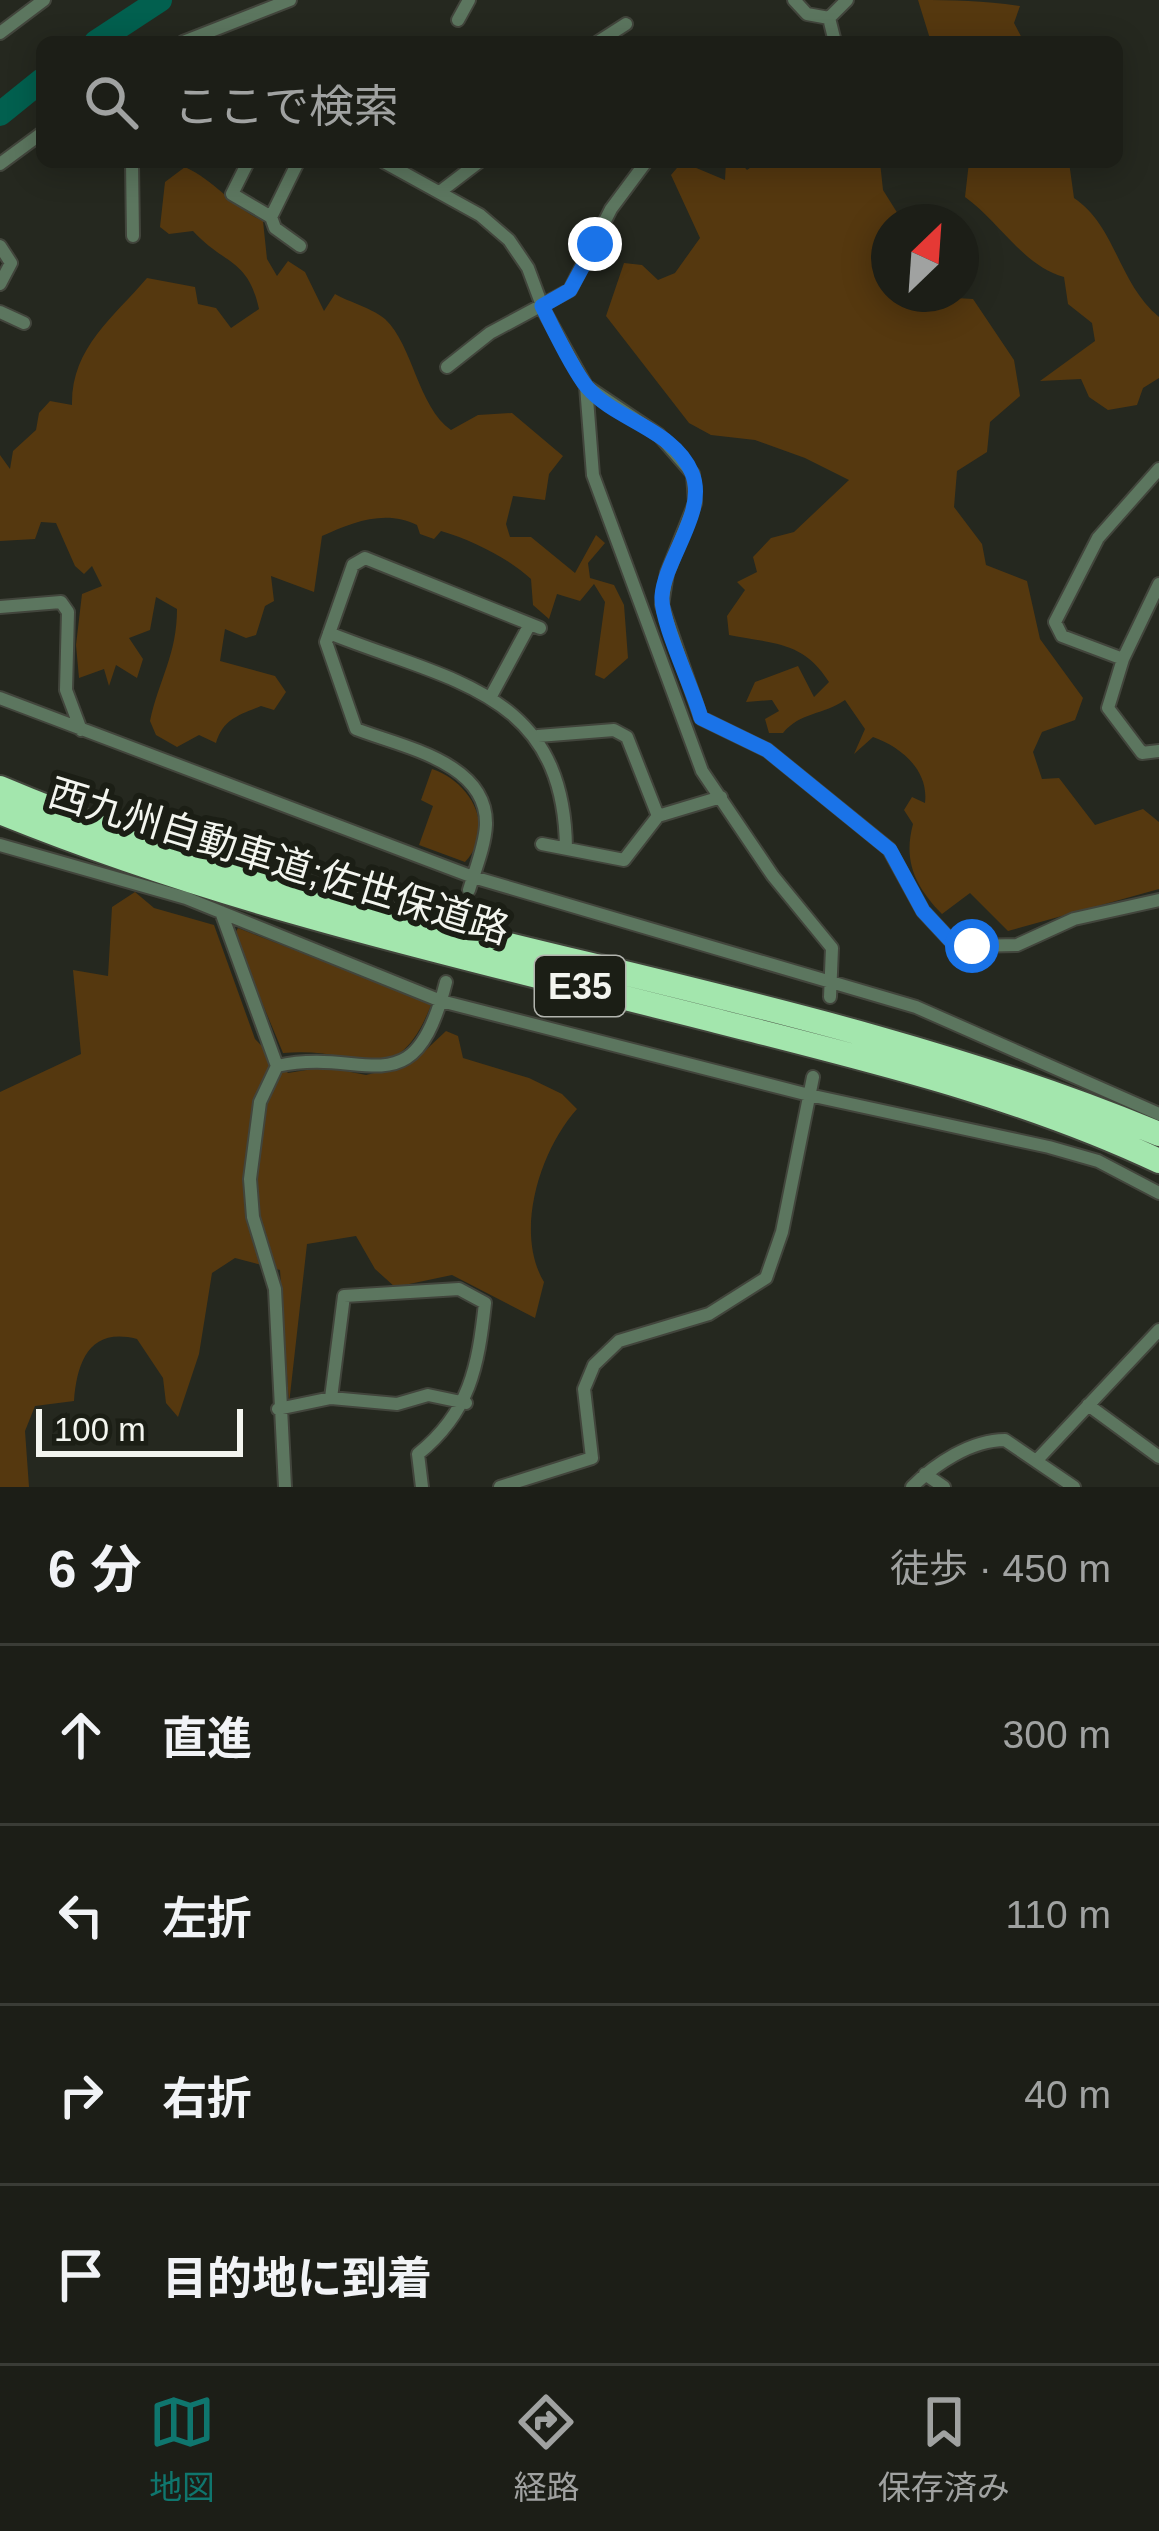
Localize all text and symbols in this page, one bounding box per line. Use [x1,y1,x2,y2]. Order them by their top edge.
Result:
search box [36,36,1123,168]
icon: search [78,69,144,135]
text: ここで検索 [174,81,399,132]
north arrow [871,204,979,312]
route end [568,217,622,271]
street label: 西九州自動車道;佐世保道路 [44,770,514,952]
route start [945,919,999,973]
road number: E35 [535,956,625,1016]
scale bar [36,1403,243,1456]
text: 100 m [54,1411,146,1448]
text: 6 分 [48,1541,142,1598]
text: 徒歩 · 450 m [890,1547,1111,1590]
icon: ahead [48,1702,114,1768]
text: 直進 [162,1713,252,1764]
text: 300 m [1003,1713,1111,1756]
icon: left [48,1882,114,1948]
text: 左折 [162,1893,252,1944]
text: 110 m [1006,1893,1111,1936]
icon: right [48,2062,114,2128]
text: 右折 [162,2073,252,2124]
text: 40 m [1024,2073,1111,2116]
icon: arrive [48,2242,114,2308]
text: 目的地に到着 [162,2253,432,2304]
tab: 地図 [149,2389,215,2509]
tab: 経路 [513,2389,579,2509]
tab: 保存済み [878,2389,1010,2509]

